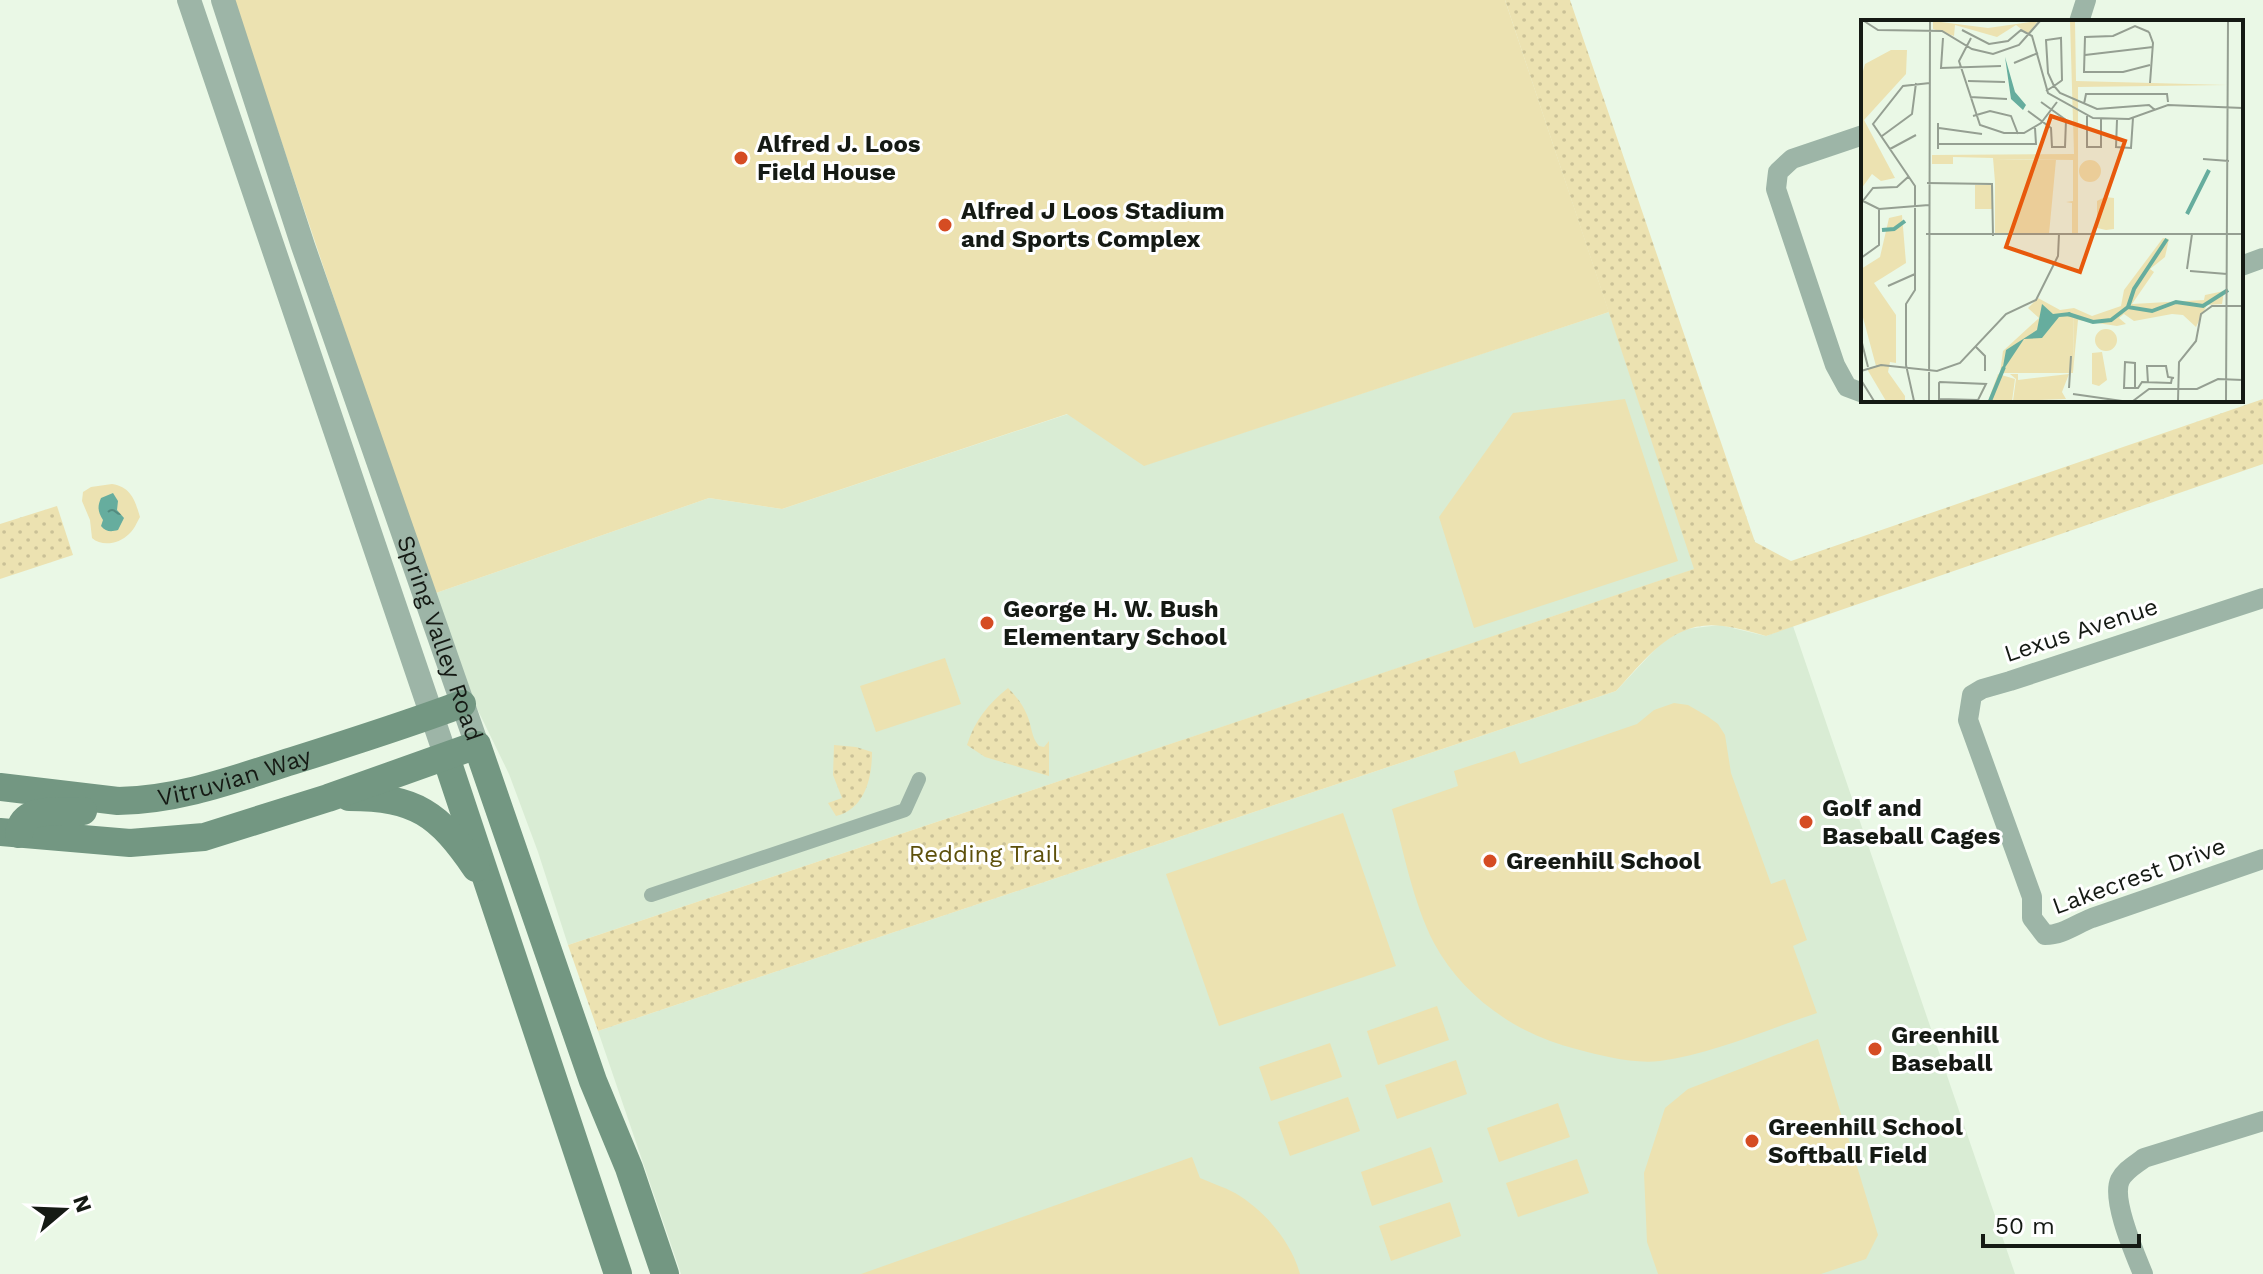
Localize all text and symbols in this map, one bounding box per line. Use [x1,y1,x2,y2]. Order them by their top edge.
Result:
inset map [1861,20,2243,402]
place label: Alfred J. Loos Field House [757,130,921,186]
marker: Alfred J. Loos Field House [732,149,750,167]
place label: Alfred J Loos Stadium and Sports Complex [961,197,1225,253]
marker: Alfred J Loos Stadium and Sports Complex [936,216,954,234]
street label: Spring Valley Road [391,532,489,745]
street label: Lexus Avenue [2001,592,2161,668]
place label: George H. W. Bush Elementary School [1003,595,1227,651]
marker: George H. W. Bush Elementary School [978,614,996,632]
street label: Vitruvian Way [155,742,315,812]
place label: Golf and Baseball Cages [1822,794,2001,850]
marker: Golf and Baseball Cages [1797,813,1815,831]
street label: Lakecrest Drive [2049,832,2229,920]
park label: Redding Trail [909,840,1060,868]
place label: Greenhill School [1506,847,1701,875]
marker: Greenhill School [1481,852,1499,870]
place label: Greenhill Baseball [1891,1021,1999,1077]
marker: Greenhill Baseball [1866,1040,1884,1058]
place label: Greenhill School Softball Field [1768,1113,1963,1169]
marker: Greenhill School Softball Field [1743,1132,1761,1150]
north arrow [24,1170,104,1250]
text: N [68,1192,97,1215]
scale bar [1983,1198,2139,1248]
text: 50 m [1995,1212,2055,1240]

